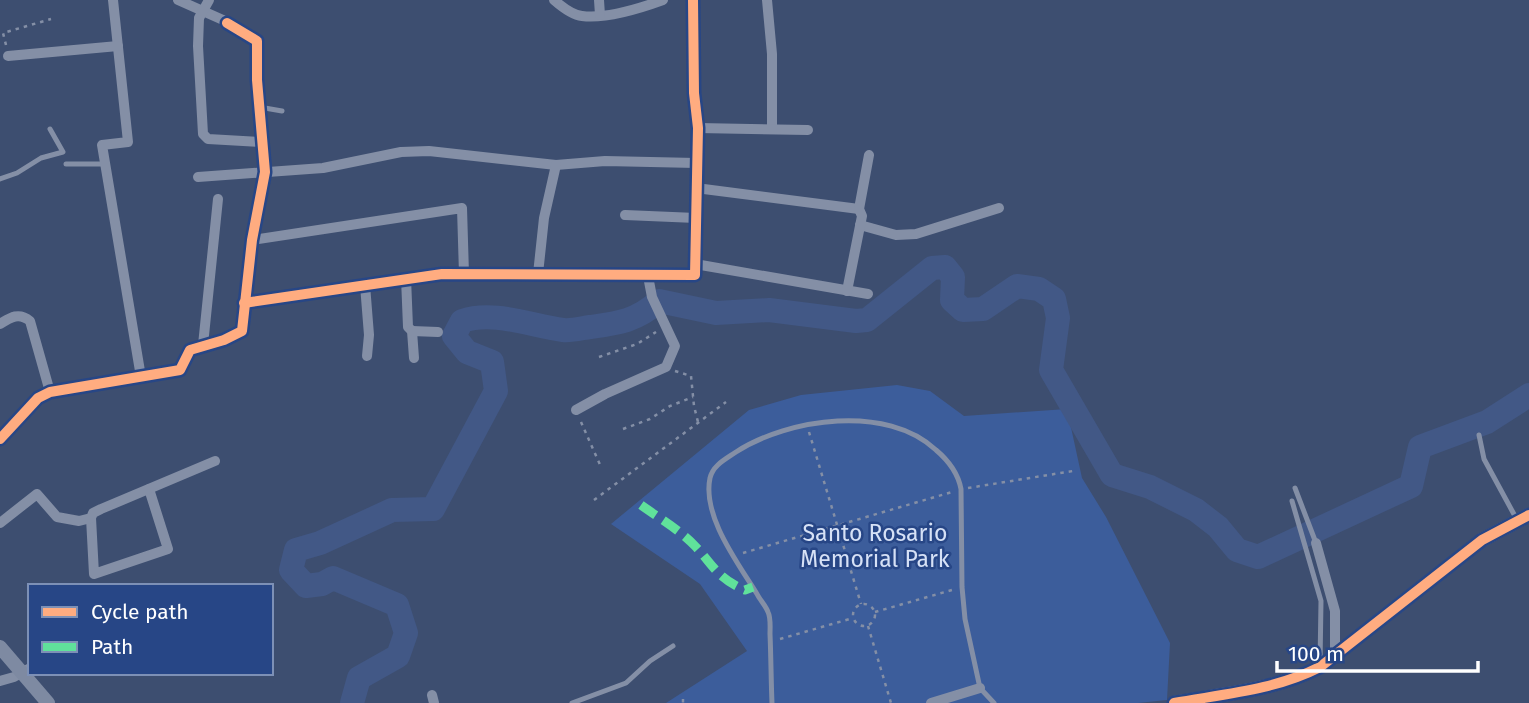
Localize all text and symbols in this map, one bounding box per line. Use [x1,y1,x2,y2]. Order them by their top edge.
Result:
park label: Santo Rosario Memorial Park [800,519,950,573]
legend [28,584,273,675]
text: Cycle path [91,599,189,625]
scale bar [1277,630,1478,674]
text: Path [91,634,133,660]
text: 100 m [1288,641,1344,667]

